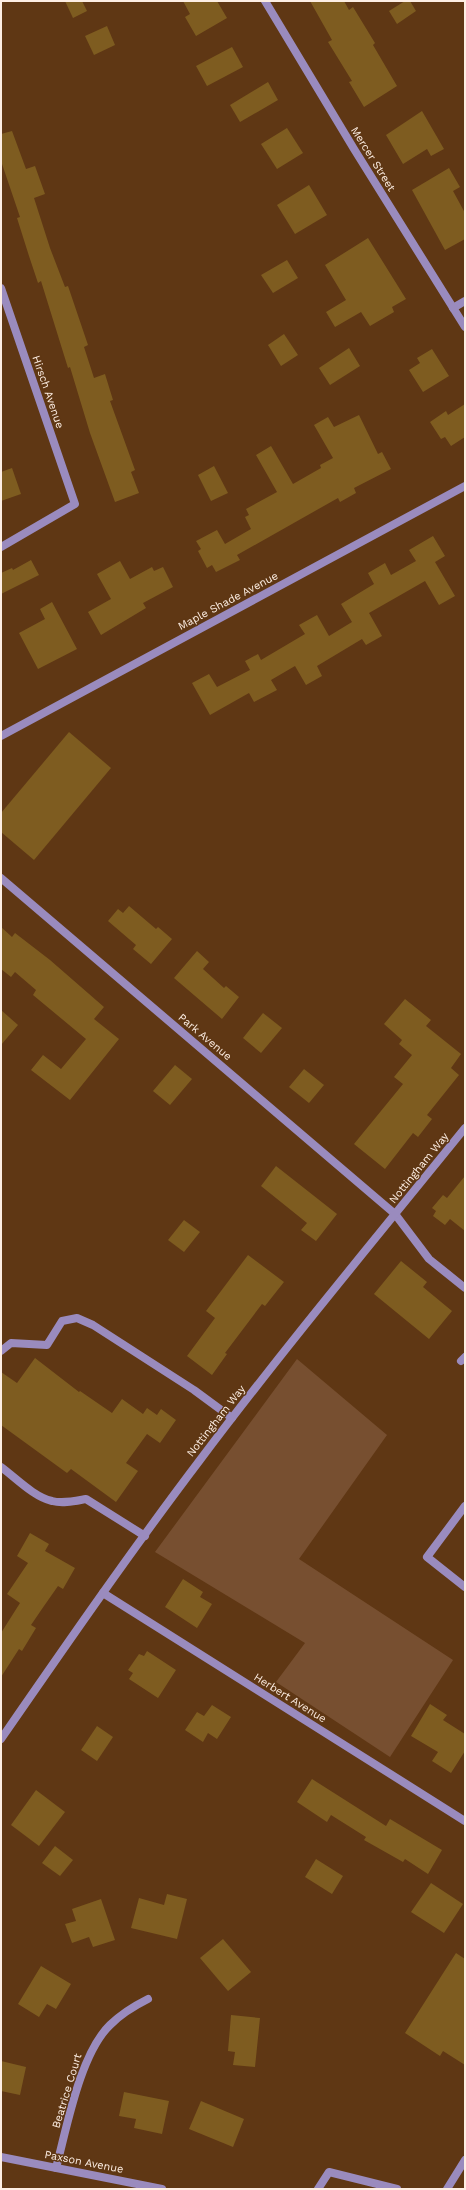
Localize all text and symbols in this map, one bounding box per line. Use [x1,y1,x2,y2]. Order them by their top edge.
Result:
street label: Mercer Street [348,124,398,194]
street label: Hirsch Avenue [29,354,67,430]
street label: Maple Shade Avenue [176,569,280,633]
street label: Park Avenue [176,1011,234,1063]
street label: Nottingham Way [386,1130,452,1206]
street label: Nottingham Way [184,1382,248,1459]
street label: Herbert Avenue [251,1670,329,1726]
street label: Beatrice Court [49,2052,85,2130]
street label: Paxson Avenue [43,2148,125,2176]

